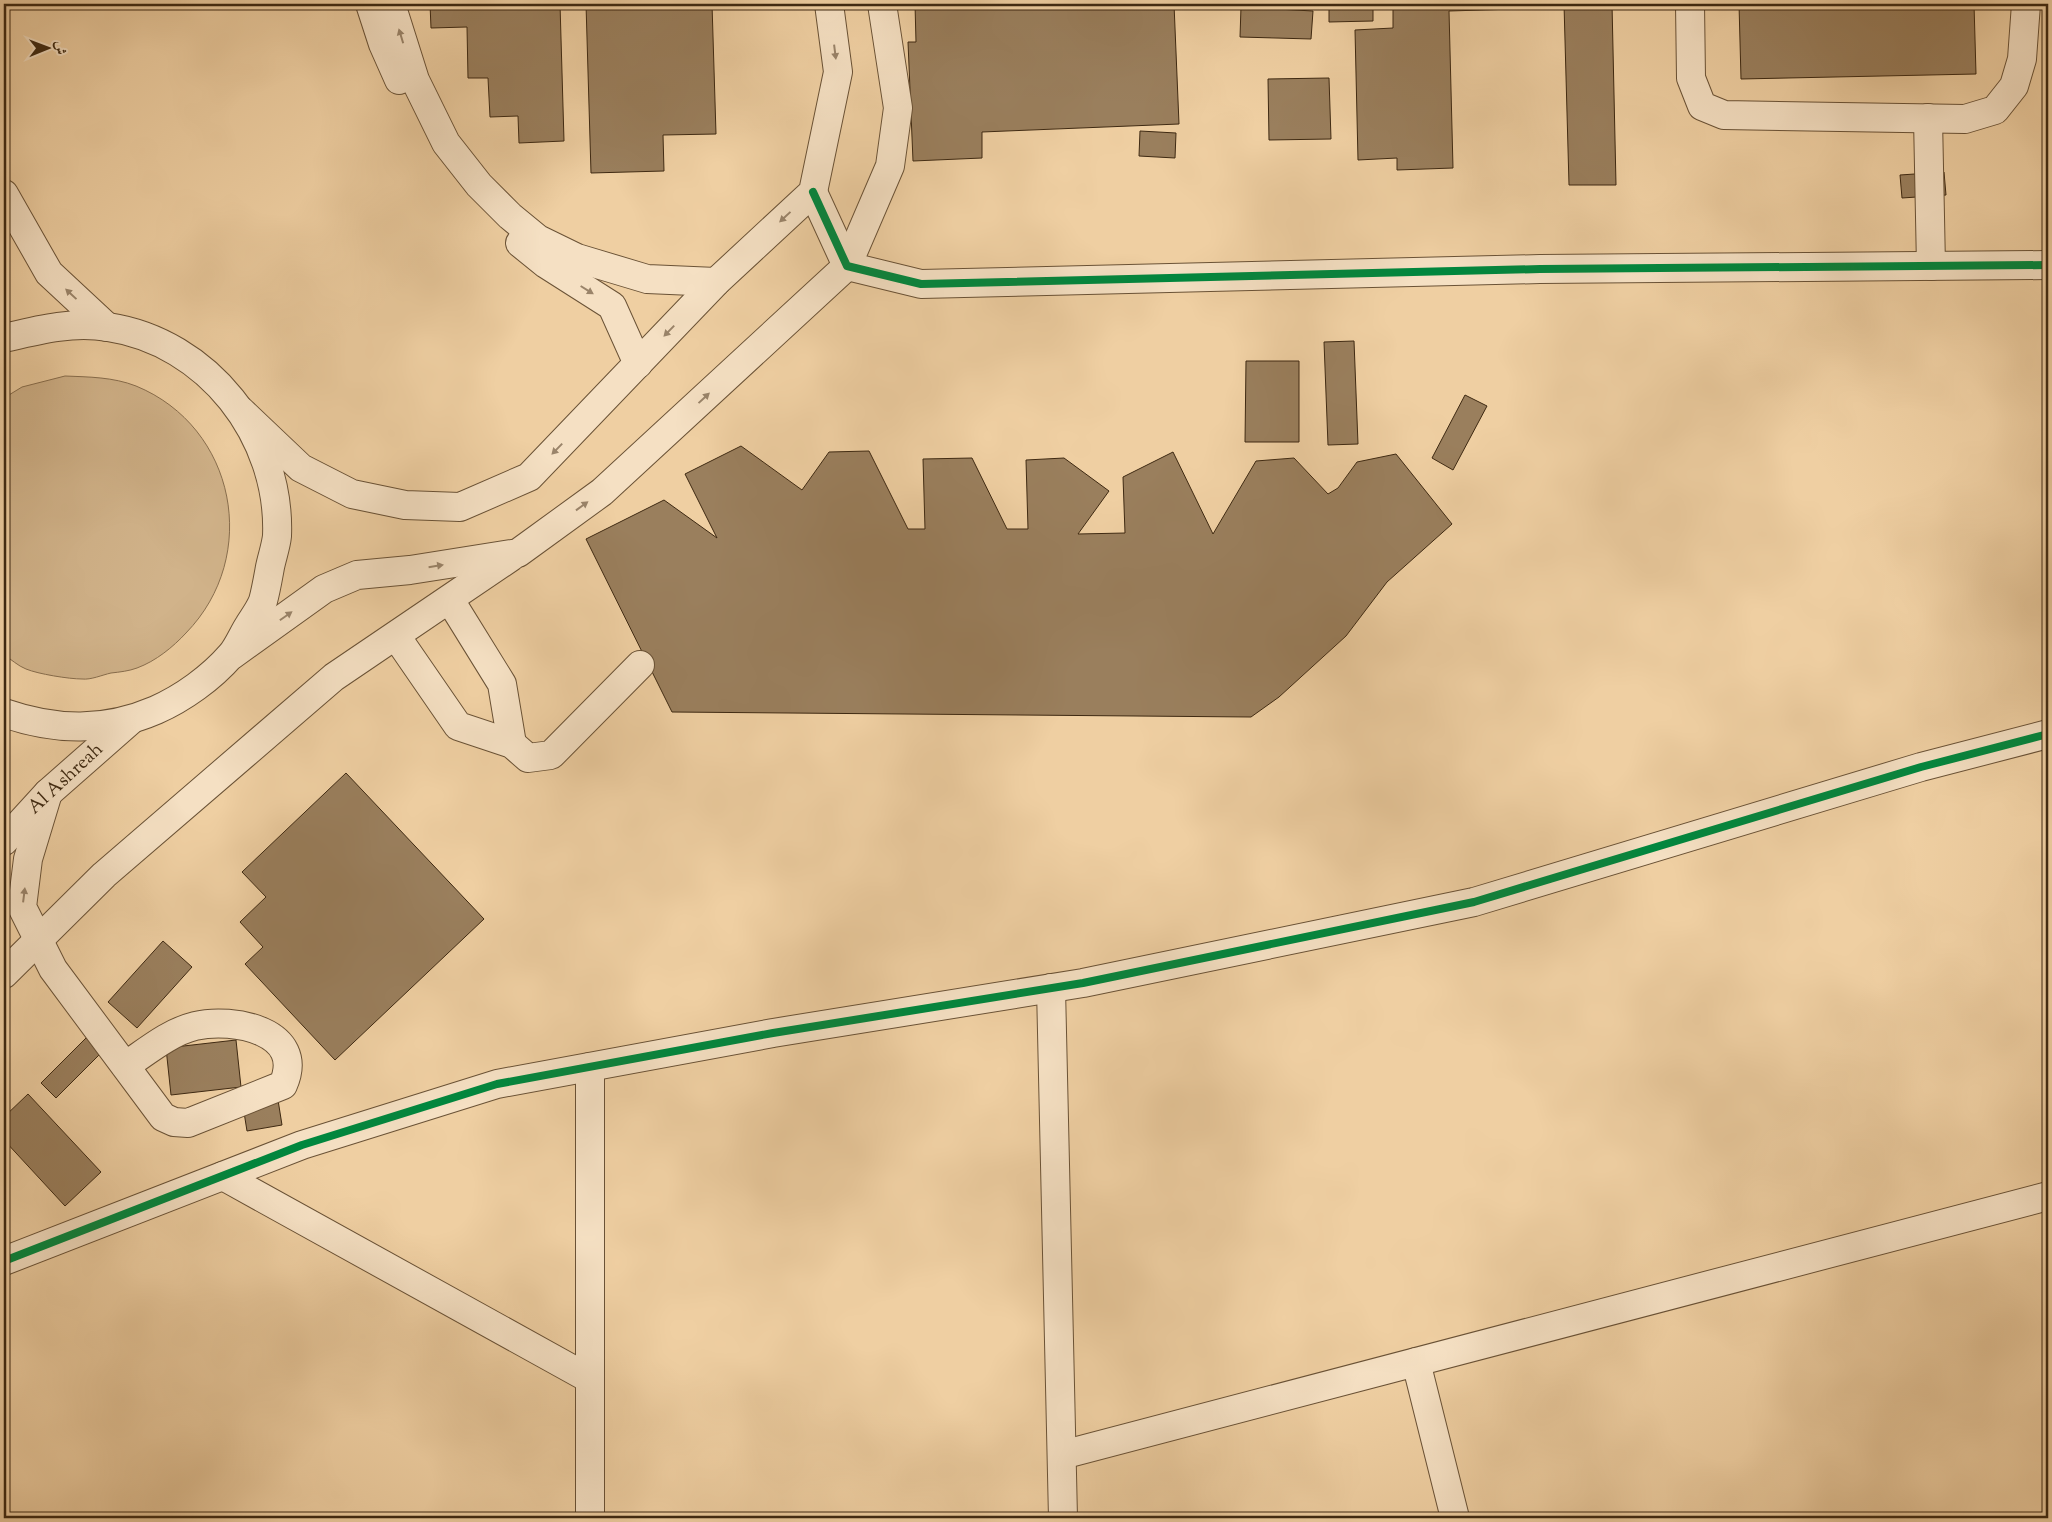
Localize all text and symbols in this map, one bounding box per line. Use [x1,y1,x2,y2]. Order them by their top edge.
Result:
north arrow [22,22,72,72]
one-way arrow [396,29,404,44]
text: ش [49,41,69,55]
one-way arrow [831,44,839,60]
one-way arrow [779,212,792,223]
one-way arrow [580,285,593,294]
one-way arrow [65,288,78,299]
one-way arrow [663,325,675,337]
one-way arrow [697,392,709,404]
one-way arrow [551,442,563,454]
one-way arrow [575,501,589,511]
one-way arrow [428,561,444,569]
one-way arrow [279,611,292,621]
street label: Al Ashreah [22,737,110,821]
one-way arrow [20,887,28,903]

